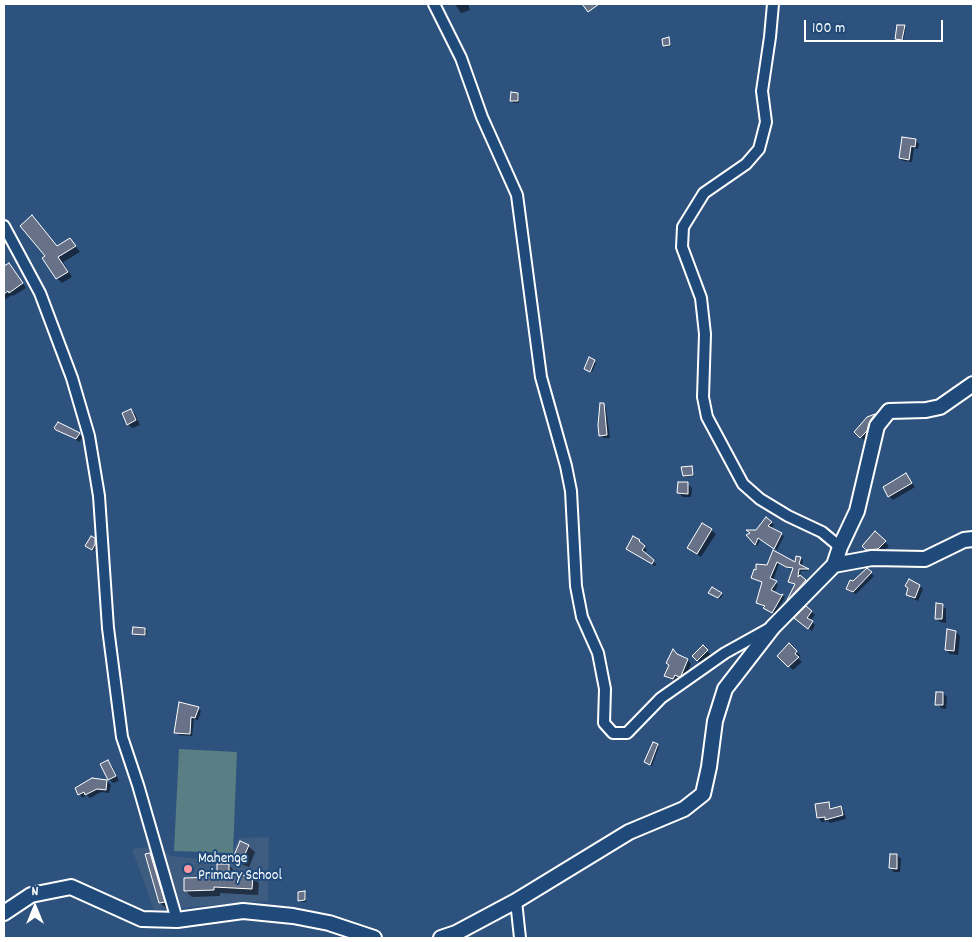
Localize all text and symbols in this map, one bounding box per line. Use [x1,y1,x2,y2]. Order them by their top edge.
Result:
scale bar [807,10,946,42]
text: 100 m [812,18,845,40]
place label: Mahenge Primary School [198,851,282,886]
marker: Mahenge Primary School [182,863,194,875]
north arrow [10,882,60,932]
text: N [32,882,38,902]

